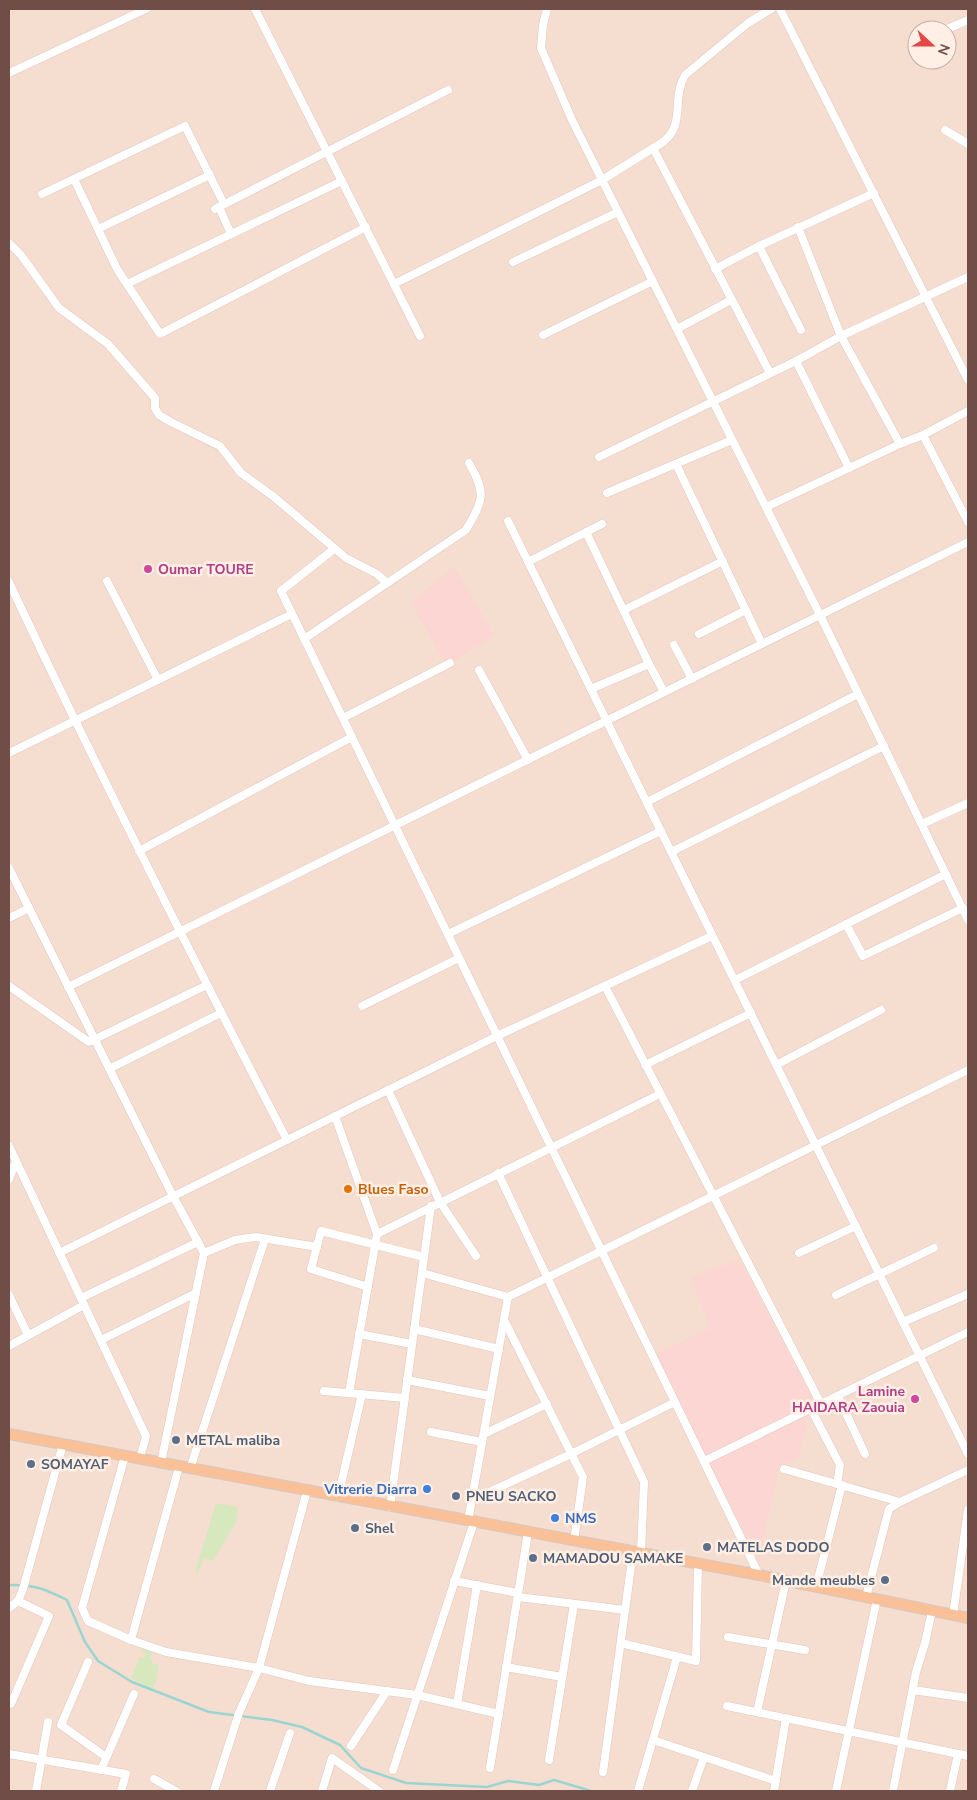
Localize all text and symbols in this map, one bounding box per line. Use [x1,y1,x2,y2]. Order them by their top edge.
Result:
north arrow [907,20,957,70]
text: N [933,41,954,58]
place label: Oumar TOURE [158,560,254,579]
marker: Oumar TOURE [142,563,154,575]
place label: Blues Faso [358,1180,429,1199]
marker: Blues Faso [342,1183,354,1195]
place label: Lamine HAIDARA Zaouia [792,1382,905,1417]
marker: Lamine HAIDARA Zaouia [909,1393,921,1405]
place label: METAL maliba [186,1431,280,1450]
marker: METAL maliba [170,1434,182,1446]
place label: SOMAYAF [41,1455,109,1474]
marker: SOMAYAF [25,1458,37,1470]
place label: Vitrerie Diarra [323,1480,417,1499]
marker: Vitrerie Diarra [421,1483,433,1495]
place label: PNEU SACKO [466,1487,556,1506]
marker: PNEU SACKO [450,1490,462,1502]
place label: NMS [565,1509,597,1528]
marker: NMS [549,1512,561,1524]
place label: Shel [365,1519,395,1538]
marker: Shel [349,1522,361,1534]
place label: MATELAS DODO [717,1538,829,1557]
marker: MATELAS DODO [701,1541,713,1553]
place label: MAMADOU SAMAKE [543,1549,683,1568]
marker: MAMADOU SAMAKE [527,1552,539,1564]
place label: Mande meubles [772,1571,875,1590]
marker: Mande meubles [879,1574,891,1586]

